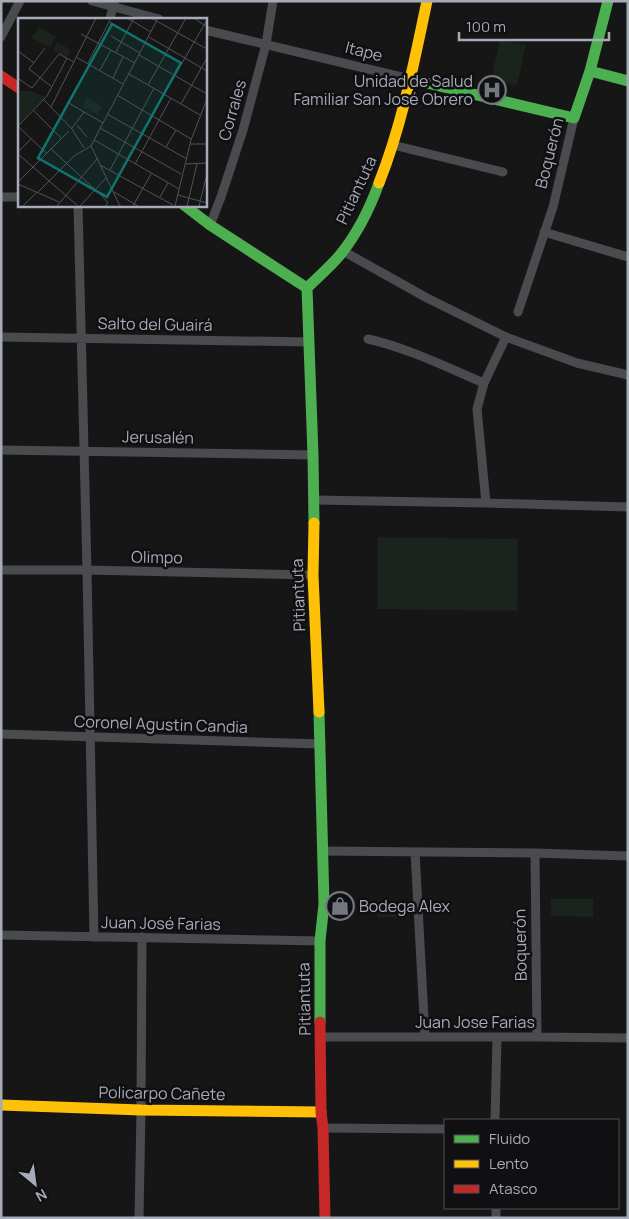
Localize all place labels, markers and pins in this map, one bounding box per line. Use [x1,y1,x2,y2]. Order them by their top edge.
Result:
place label: Unidad de Salud Familiar San José Obrero [293,70,473,110]
hospital icon: Unidad de Salud Familiar San José Obrero [477,75,507,105]
shop icon: Bodega Alex [325,891,355,921]
place label: Bodega Alex [359,895,451,917]

